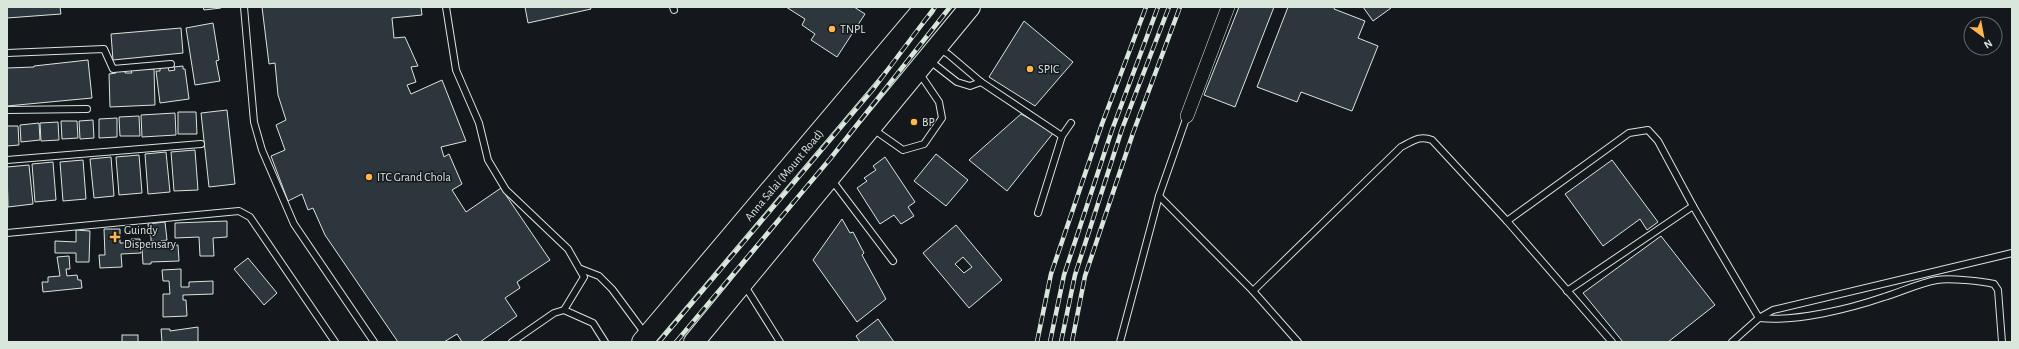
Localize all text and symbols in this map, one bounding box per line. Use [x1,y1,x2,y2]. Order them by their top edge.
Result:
north arrow [1963,16,2003,56]
place label: TNPL [840,23,865,35]
marker: TNPL [827,24,837,34]
text: N [1982,37,1994,51]
place label: SPIC [1038,63,1059,75]
marker: SPIC [1025,64,1035,74]
place label: BP [922,116,935,128]
marker: BP [909,117,919,127]
street label: Anna Salai (Mount Road) [742,127,826,223]
place label: ITC Grand Chola [377,171,452,183]
marker: ITC Grand Chola [364,172,374,182]
place label: Guindy Dispensary [124,224,176,251]
marker: Guindy Dispensary [109,231,121,243]

